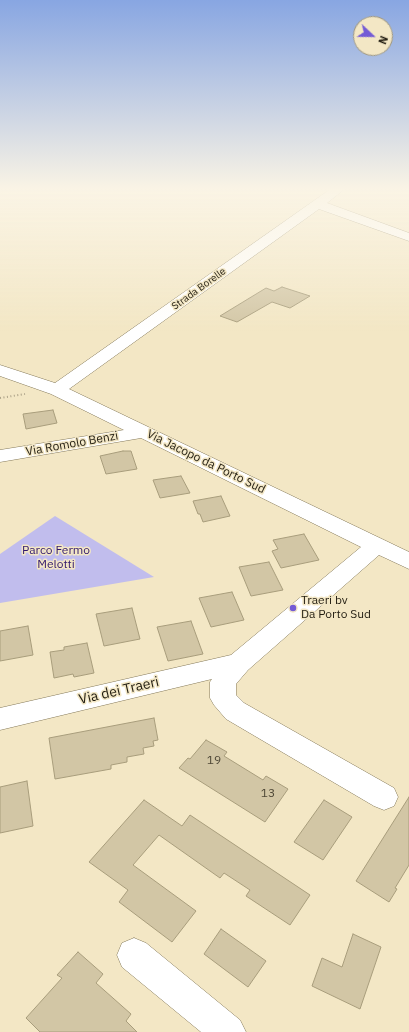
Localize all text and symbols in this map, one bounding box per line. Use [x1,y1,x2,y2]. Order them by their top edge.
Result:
north arrow [353,16,393,56]
text: N [375,34,391,46]
street label: Strada Borelle [170,265,228,313]
street label: Via Jacopo da Porto Sud [144,427,268,497]
street label: Via Romolo Benzi [25,429,119,459]
park label: Parco Fermo Melotti [22,544,90,572]
place label: Traeri bv Da Porto Sud [301,594,371,622]
marker: Traeri bv Da Porto Sud [288,603,298,613]
street label: Via dei Traeri [77,674,161,708]
house number: 19 [207,754,221,768]
house number: 13 [261,787,275,801]

